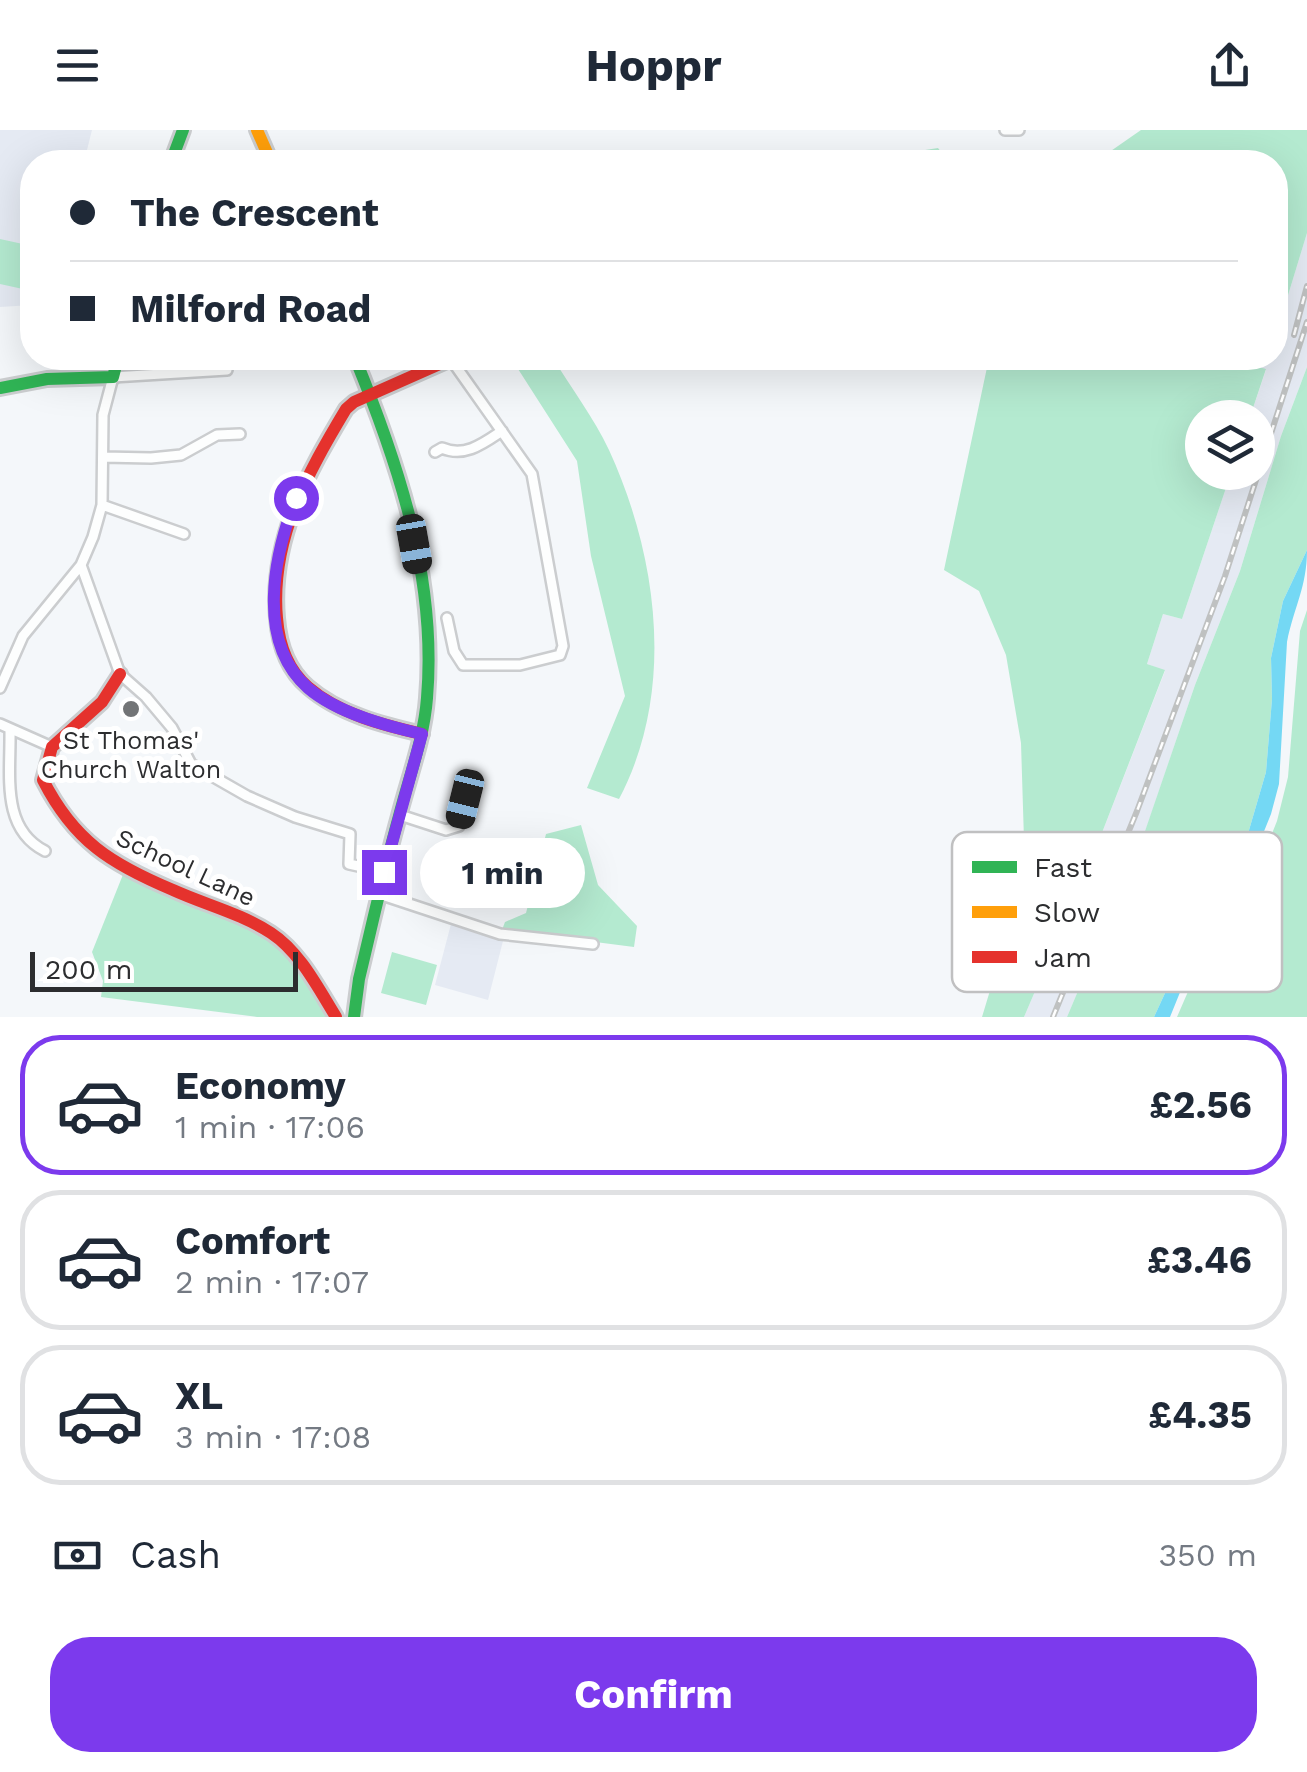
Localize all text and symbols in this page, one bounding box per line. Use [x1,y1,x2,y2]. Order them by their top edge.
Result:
icon: menu [50,38,105,93]
icon: share [1202,38,1257,93]
text: Hoppr [586,39,721,92]
text: The Crescent [130,191,379,235]
text: Milford Road [130,287,371,331]
map controls [1185,400,1275,490]
button: layers [1185,400,1275,490]
route start [274,476,319,521]
car [394,512,434,576]
marker: St Thomas' Church Walton [120,698,142,720]
place label: St Thomas' Church Walton [41,726,221,784]
car [443,766,487,832]
street label: School Lane [112,823,260,912]
legend [952,832,1282,992]
callout: 1 min [419,837,584,907]
route end [362,850,407,895]
text: Fast [1034,851,1092,884]
text: 1 min [461,854,544,892]
text: Slow [1034,896,1100,929]
text: Jam [1034,941,1092,974]
scale bar [30,947,298,991]
text: 200 m [45,953,132,986]
icon: car [55,1060,145,1150]
text: Economy [175,1064,346,1108]
text: £2.56 [1149,1083,1252,1127]
text: 1 min · 17:06 [175,1108,365,1146]
icon: car [55,1215,145,1305]
text: Comfort [175,1219,330,1263]
text: £3.46 [1147,1238,1252,1282]
text: 2 min · 17:07 [175,1263,369,1301]
icon: car [55,1370,145,1460]
text: XL [175,1374,223,1418]
text: £4.35 [1148,1393,1252,1437]
text: 3 min · 17:08 [175,1418,371,1456]
icon: cash [50,1528,105,1583]
text: Cash [130,1533,221,1577]
text: 350 m [1158,1536,1257,1574]
button: Confirm [50,1637,1257,1752]

